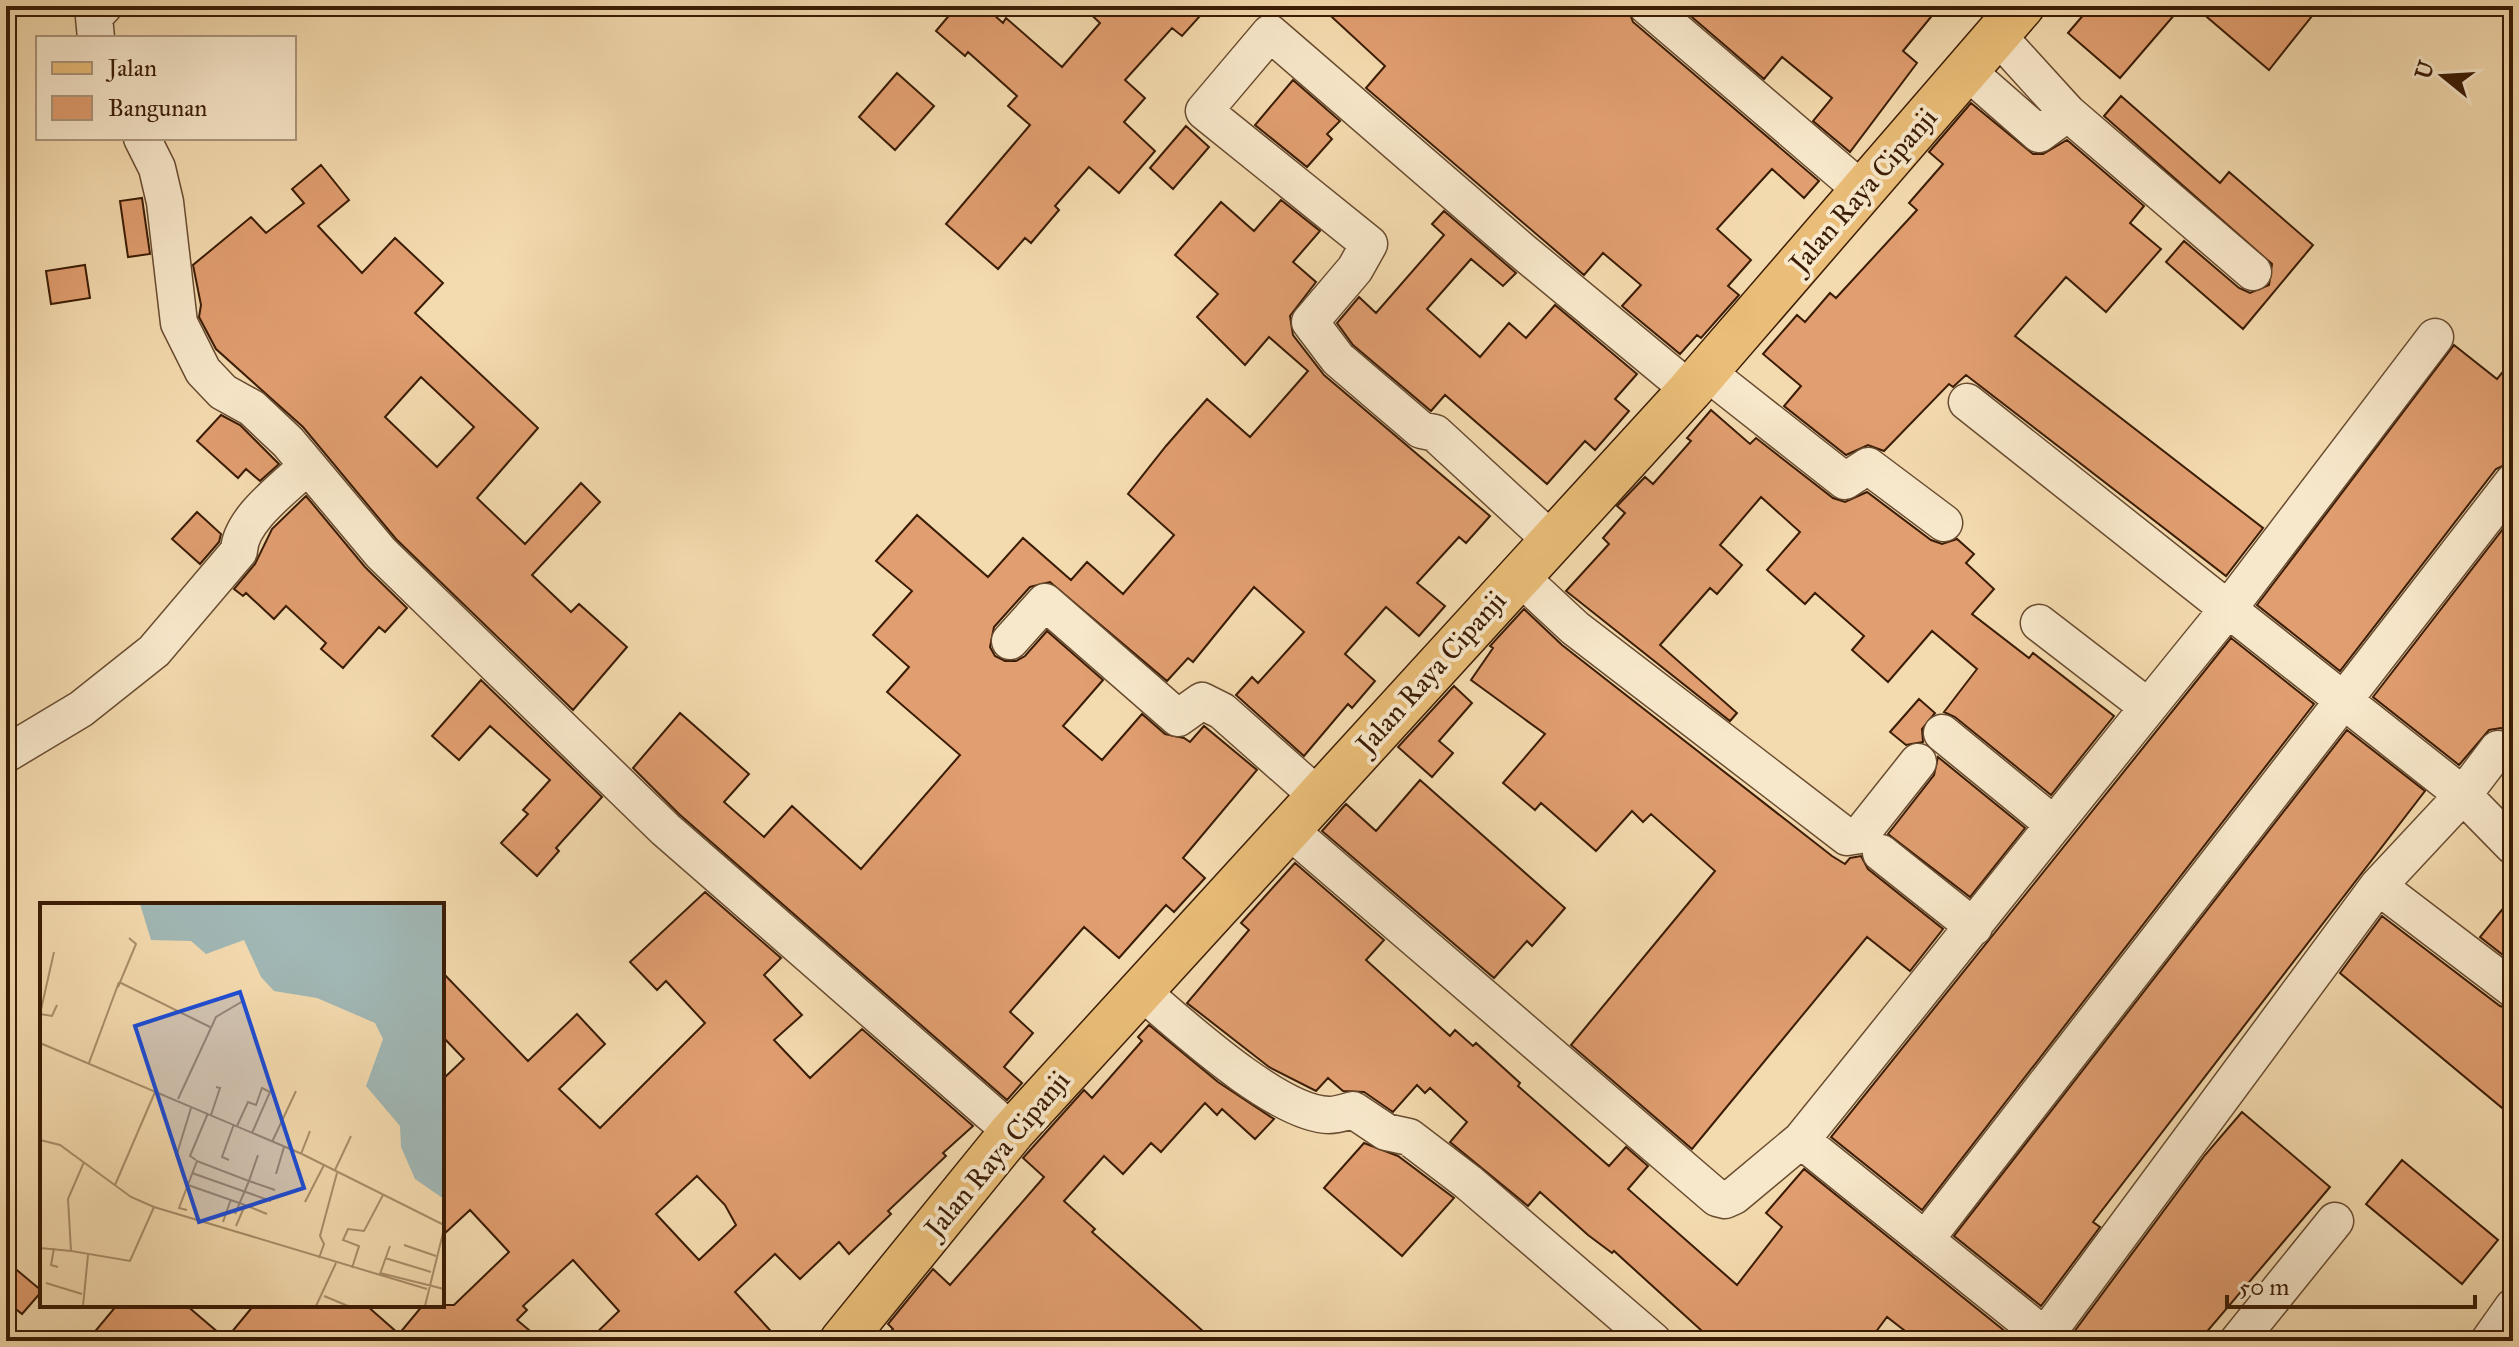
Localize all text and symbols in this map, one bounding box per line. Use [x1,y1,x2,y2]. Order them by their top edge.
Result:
legend [36,36,296,140]
north arrow [2403,36,2483,116]
text: Jalan [105,53,157,83]
text: U [2409,57,2440,82]
text: Bangunan [108,93,207,123]
street label: Jalan Raya Cipanji [1780,100,1944,282]
street label: Jalan Raya Cipanji [1347,583,1514,763]
inset map [40,903,444,1307]
street label: Jalan Raya Cipanji [915,1063,1077,1247]
scale bar [2227,1259,2475,1309]
text: 50 m [2239,1272,2289,1302]

